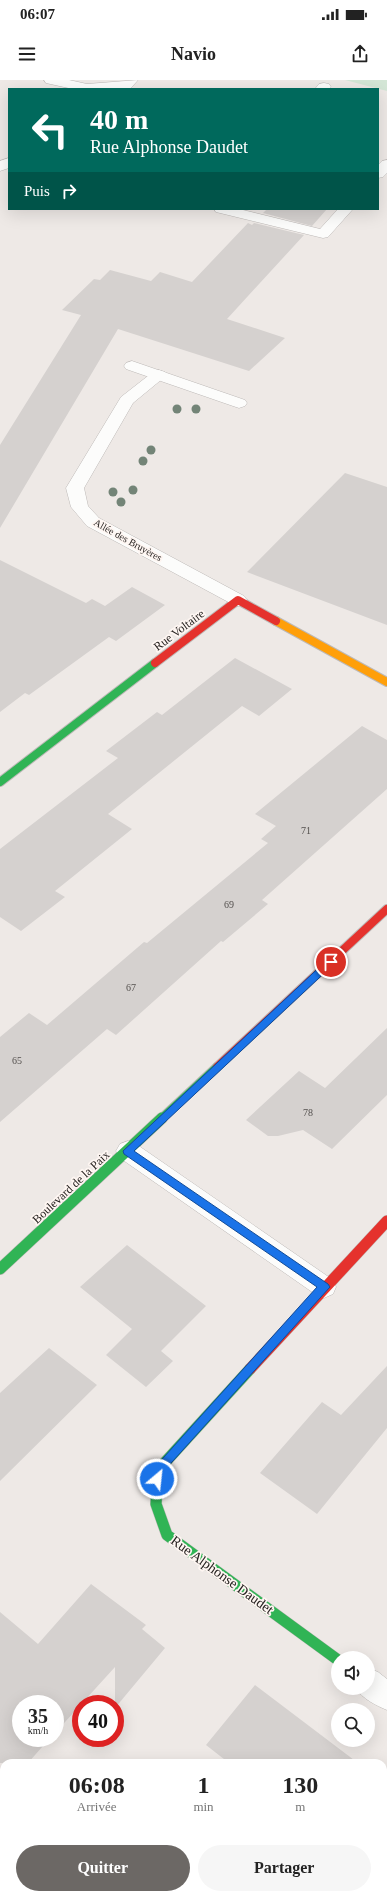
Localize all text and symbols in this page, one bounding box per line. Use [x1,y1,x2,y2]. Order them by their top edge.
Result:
text: 06:07 [20,6,55,22]
icon: menu [16,43,38,65]
icon: share [349,43,371,65]
text: Navio [171,44,216,64]
icon: left [24,104,76,156]
text: 40 m [90,104,148,135]
text: Rue Alphonse Daudet [90,137,248,157]
icon: right [58,180,80,202]
text: Puis [24,183,50,199]
street label: Allée des Bruyères [92,517,164,563]
street label: Rue Voltaire [151,606,207,654]
house number: 71 [301,825,311,836]
house number: 69 [224,899,234,910]
pin [314,945,348,979]
icon: arrive [320,951,342,973]
house number: 67 [126,982,136,993]
house number: 65 [12,1055,22,1066]
house number: 78 [303,1107,313,1118]
street label: Boulevard de la Paix [30,1148,112,1226]
position arrow [136,1458,178,1500]
street label: Rue Alphonse Daudet [168,1533,276,1617]
map controls [331,1651,375,1747]
button: sound [331,1651,375,1695]
speed limit sign: 40 [72,1695,124,1747]
button: search [331,1703,375,1747]
text: 35 [28,1705,48,1727]
text: km/h [28,1725,48,1736]
text: 06:08 [69,1772,125,1798]
text: 1 [197,1772,209,1798]
text: 130 [282,1772,318,1798]
text: Arrivée [77,1799,117,1814]
text: min [193,1799,214,1814]
text: m [295,1799,305,1814]
button: Quitter [16,1845,190,1891]
button: Partager [198,1845,371,1891]

